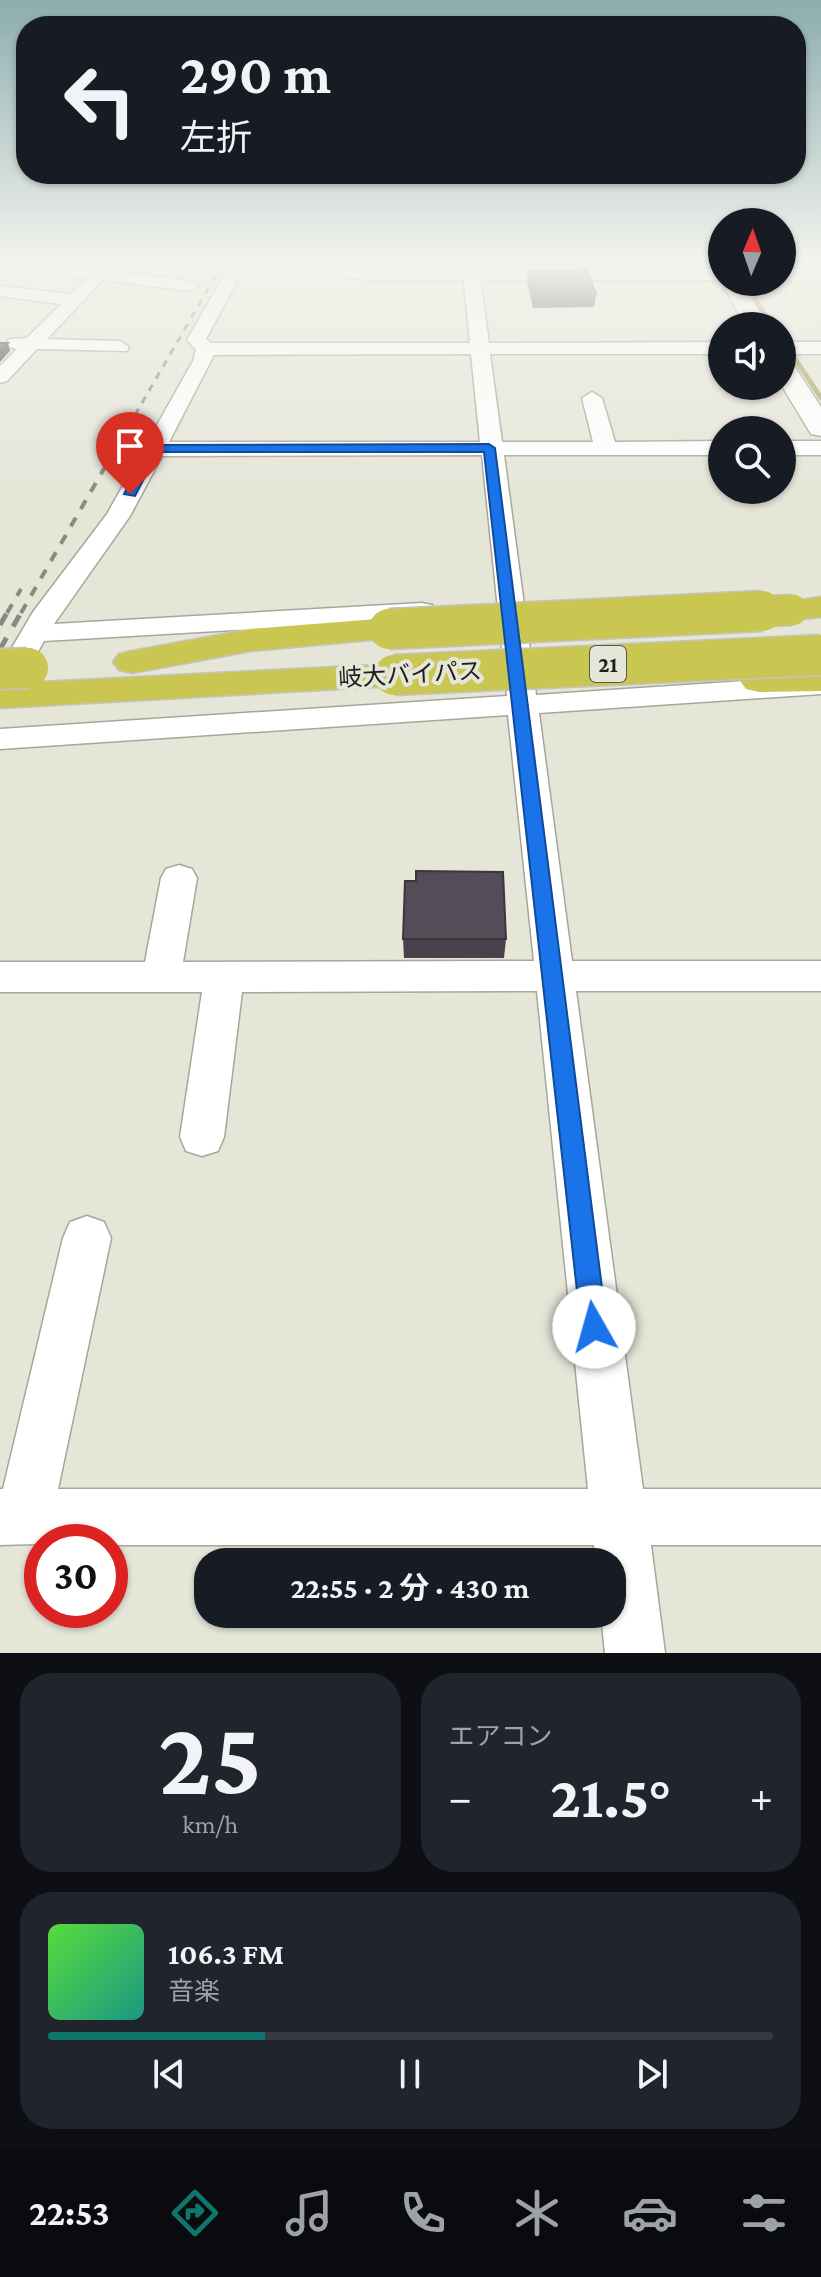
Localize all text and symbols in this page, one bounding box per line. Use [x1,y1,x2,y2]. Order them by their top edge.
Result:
text: 290 m [180,43,331,105]
icon: left [48,48,152,152]
text: 左折 [180,118,252,158]
north arrow [708,208,796,296]
map controls [708,208,796,504]
button: sound [708,312,796,400]
pin [96,412,164,494]
button: search [708,416,796,504]
icon: arrive [108,424,152,468]
road number: 21 [590,646,626,682]
street label: 岐大バイパス [338,657,482,691]
position arrow [552,1285,636,1369]
speed limit sign: 30 [24,1524,128,1628]
text: 22:55 · 2 分 · 430 m [290,1571,530,1604]
text: 25 [158,1700,262,1815]
text: エアコン [449,1722,553,1751]
text: 21.5° [550,1763,671,1830]
text: − [449,1773,472,1821]
text: + [750,1773,773,1821]
text: km/h [182,1810,238,1839]
text: 106.3 FM [168,1937,284,1970]
text: 音楽 [168,1977,220,2006]
icon: previous [147,2052,191,2096]
icon: pause [388,2052,432,2096]
icon: next [630,2052,674,2096]
icon: directions [167,2185,223,2241]
icon: music [281,2185,337,2241]
icon: phone [395,2185,451,2241]
icon: climate [509,2185,565,2241]
icon: car [622,2185,678,2241]
icon: filters [736,2185,792,2241]
text: 22:53 [29,2193,109,2233]

